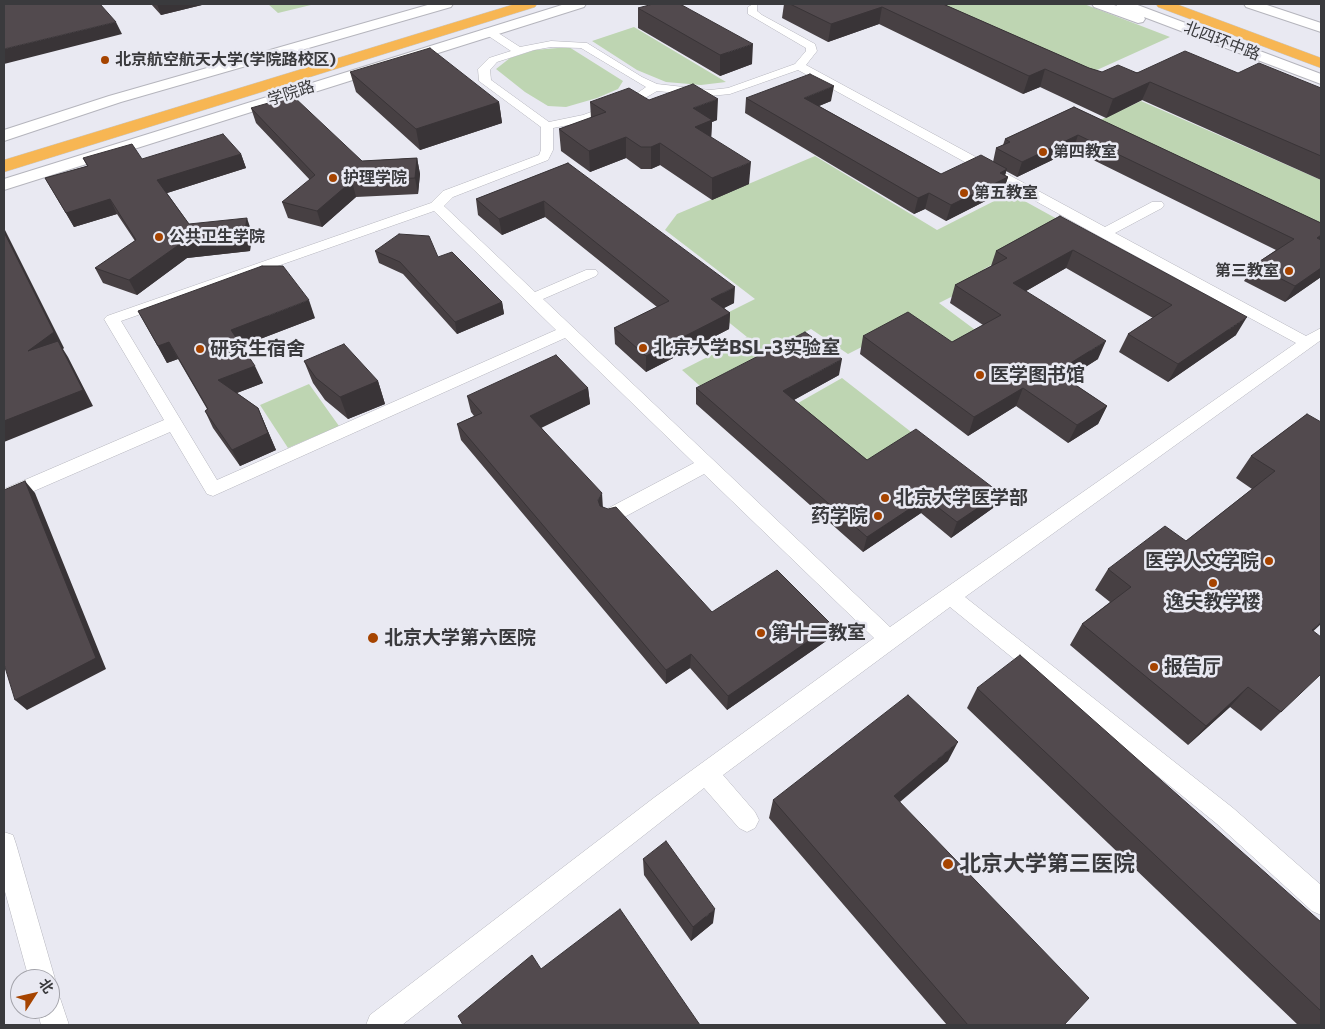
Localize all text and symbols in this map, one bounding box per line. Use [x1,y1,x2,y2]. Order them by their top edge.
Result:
street label: 北四环中路 [1181,18,1263,64]
place label: 北京航空航天大学(学院路校区) [115,50,336,70]
marker: 北京航空航天大学(学院路校区) [99,54,111,66]
street label: 学院路 [265,76,317,110]
place label: 第四教室 [1053,142,1117,162]
marker: 第四教室 [1037,146,1049,158]
place label: 护理学院 [343,168,407,188]
marker: 护理学院 [327,172,339,184]
place label: 第五教室 [974,183,1038,203]
marker: 第五教室 [958,187,970,199]
place label: 公共卫生学院 [169,227,265,247]
marker: 公共卫生学院 [153,231,165,243]
place label: 第三教室 [1215,261,1279,281]
marker: 第三教室 [1283,265,1295,277]
place label: 北京大学BSL-3实验室 [653,337,840,359]
place label: 研究生宿舍 [210,338,305,360]
marker: 北京大学BSL-3实验室 [637,342,649,354]
marker: 研究生宿舍 [194,343,206,355]
place label: 医学图书馆 [990,364,1085,386]
marker: 医学图书馆 [974,369,986,381]
place label: 北京大学医学部 [895,487,1028,509]
marker: 北京大学医学部 [879,492,891,504]
place label: 药学院 [811,505,868,527]
marker: 药学院 [872,510,884,522]
place label: 医学人文学院 [1145,550,1259,572]
marker: 医学人文学院 [1263,555,1275,567]
marker: 逸夫教学楼 [1207,577,1219,589]
place label: 逸夫教学楼 [1166,591,1260,613]
place label: 第十二教室 [771,622,866,644]
place label: 北京大学第六医院 [384,627,536,649]
marker: 第十二教室 [755,627,767,639]
marker: 北京大学第六医院 [366,631,380,645]
place label: 报告厅 [1164,656,1221,678]
marker: 报告厅 [1148,661,1160,673]
place label: 北京大学第三医院 [959,851,1135,877]
marker: 北京大学第三医院 [941,857,955,871]
north arrow [10,969,60,1019]
text: 北 [36,975,58,996]

